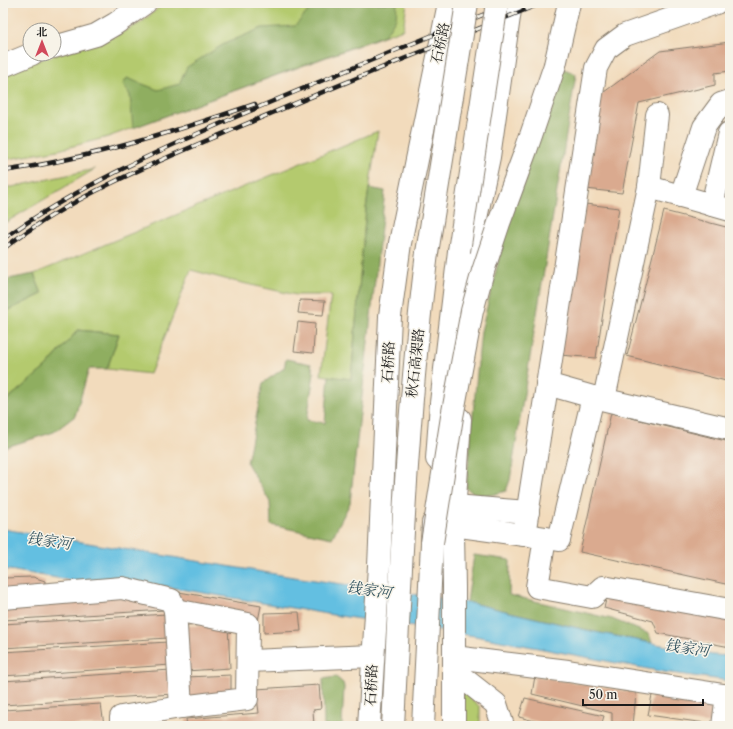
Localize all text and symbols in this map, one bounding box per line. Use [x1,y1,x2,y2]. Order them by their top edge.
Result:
street label: 石桥路 [427,21,453,65]
north arrow [22,22,62,62]
text: 北 [37,25,48,39]
street label: 秋石高架路 [402,327,428,399]
street label: 石桥路 [378,341,398,383]
water label: 钱家河 [25,528,76,554]
water label: 钱家河 [345,577,396,603]
water label: 钱家河 [663,635,714,660]
street label: 石桥路 [361,664,381,706]
scale bar [583,681,703,707]
text: 50 m [589,687,618,702]

